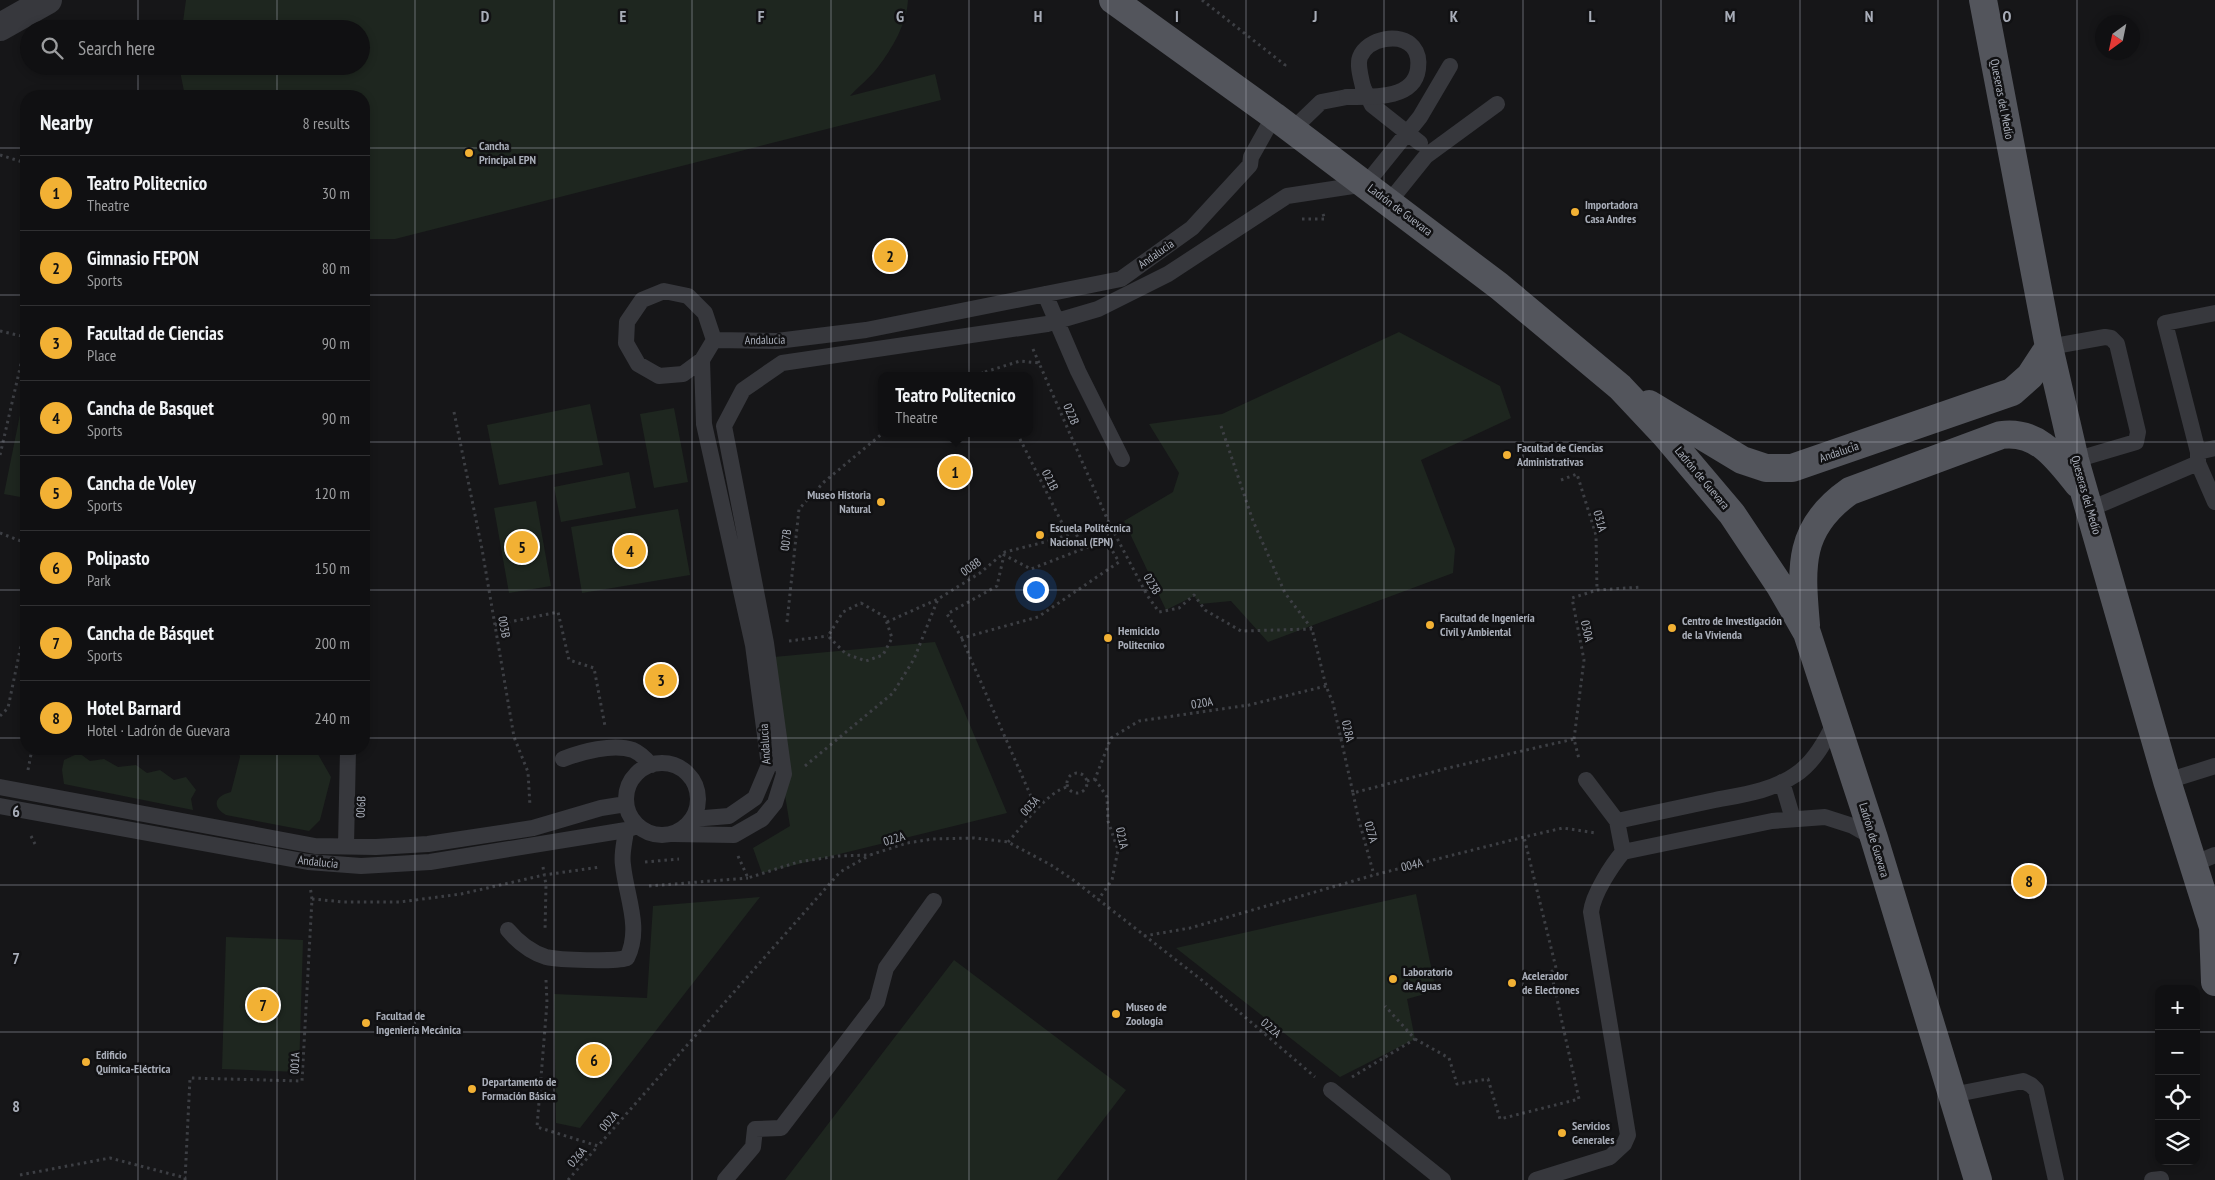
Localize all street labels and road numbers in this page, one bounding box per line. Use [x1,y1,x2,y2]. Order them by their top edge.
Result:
street label: Queseras del Medio [1987,57,2018,140]
street label: Ladrón de Guevara [1365,180,1436,239]
street label: Andalucia [1135,236,1177,271]
street label: Andalucia [745,332,786,347]
street label: 022B [1060,401,1083,427]
street label: Andalucia [1817,438,1861,465]
street label: Ladrón de Guevara [1672,443,1733,512]
street label: Queseras del Medio [2068,454,2105,536]
street label: 021B [1039,467,1062,493]
street label: 031A [1590,508,1611,534]
street label: 007B [777,528,794,552]
street label: 008B [957,554,984,579]
street label: 023B [1140,571,1165,597]
street label: 003B [495,615,514,639]
street label: 030A [1578,619,1597,643]
street label: 020A [1190,693,1214,712]
street label: 028A [1339,719,1358,744]
street label: Andalucia [756,723,773,765]
street label: 003A [1017,792,1043,819]
street label: 006B [353,795,368,818]
street label: Ladrón de Guevara [1856,801,1893,879]
street label: 027A [1361,819,1382,845]
street label: 021A [1113,826,1132,851]
street label: 022A [881,828,907,849]
street label: Andalucia [297,852,339,871]
street label: 004A [1399,855,1425,874]
street label: 022A [1258,1015,1285,1041]
street label: 001A [286,1051,303,1074]
street label: 002A [596,1107,622,1134]
street label: 026A [564,1143,590,1170]

